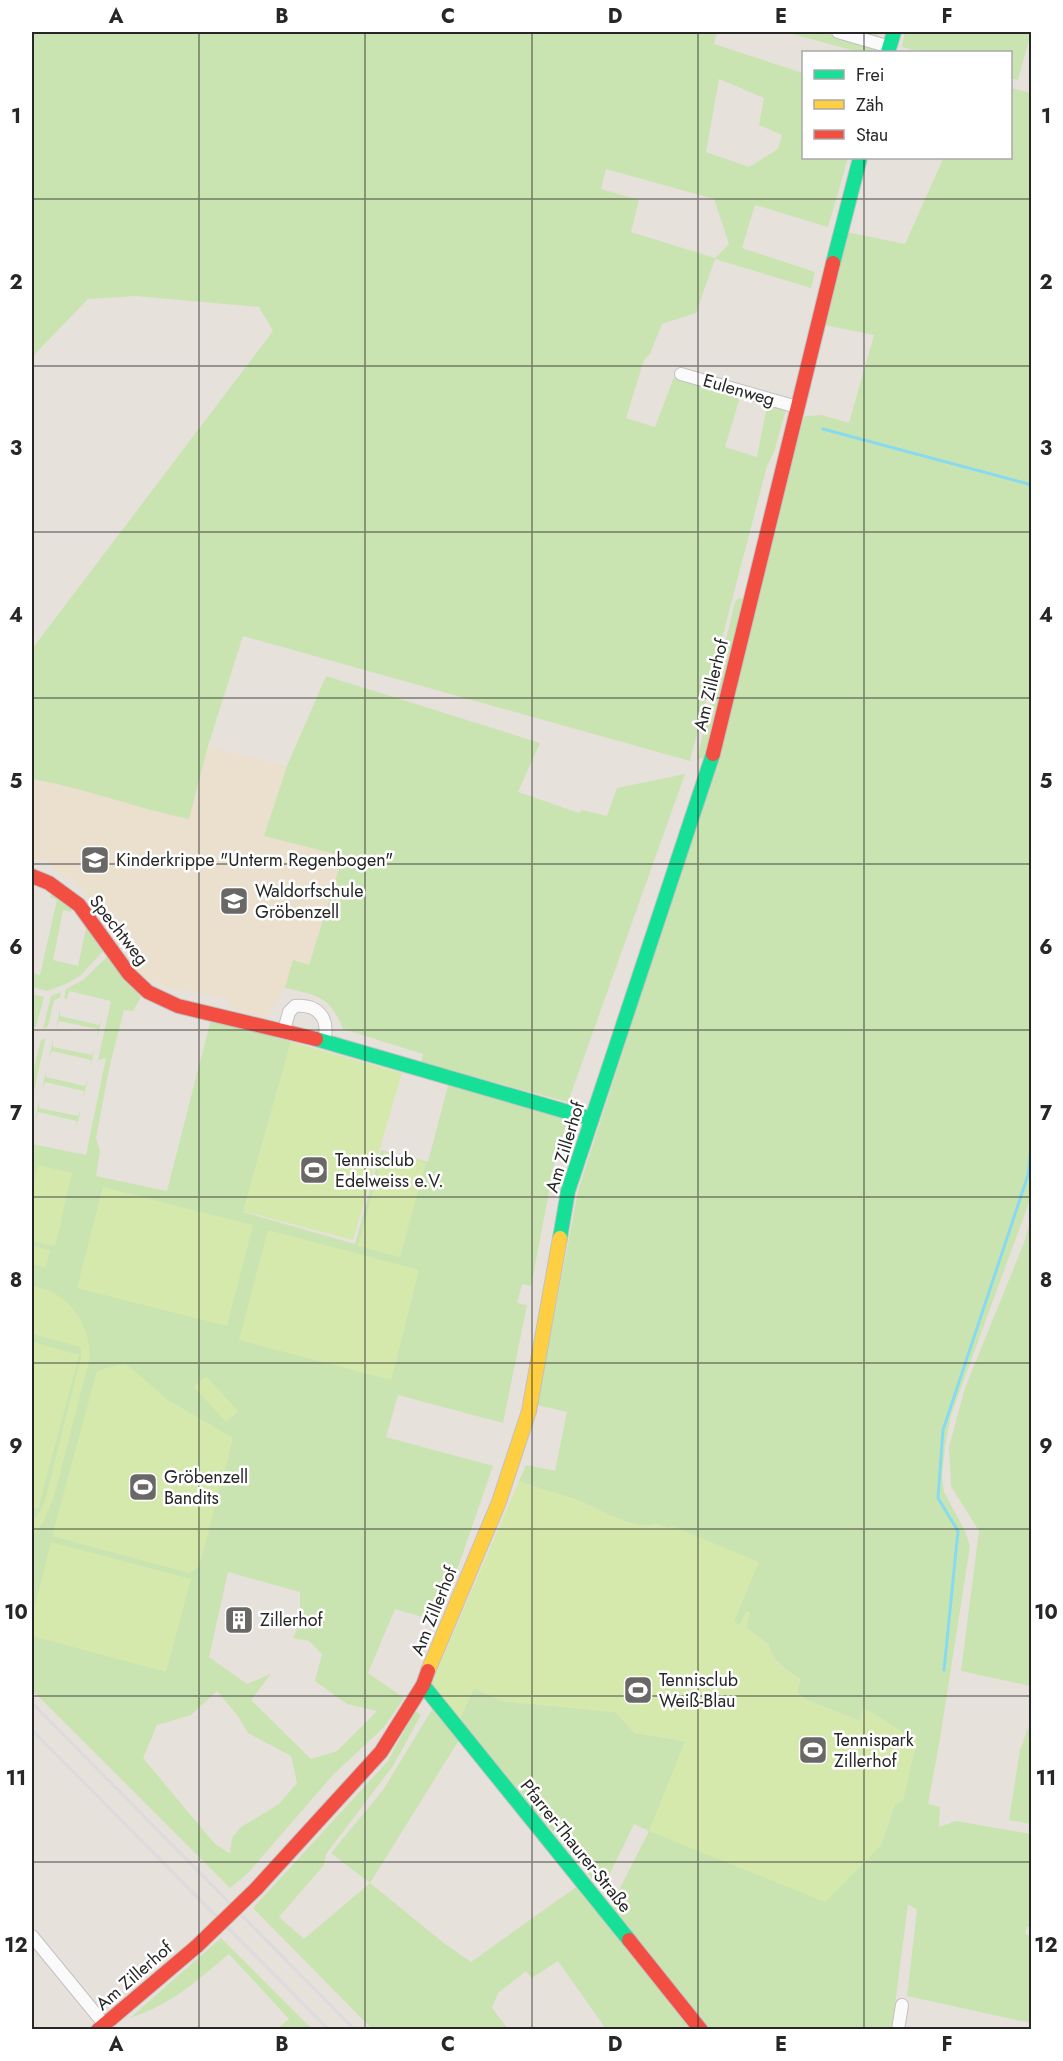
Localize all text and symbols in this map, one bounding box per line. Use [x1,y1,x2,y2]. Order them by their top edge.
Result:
text: A [108,2,124,31]
text: B [275,2,289,31]
text: C [441,2,455,31]
text: D [608,2,622,31]
text: E [775,2,787,31]
text: F [941,2,953,31]
legend [802,51,1012,159]
text: Frei [856,62,885,88]
text: Zäh [856,92,884,118]
text: 1 [11,102,21,131]
text: 1 [1041,102,1051,131]
text: Stau [856,122,888,148]
text: 2 [9,268,23,297]
text: 2 [1039,268,1053,297]
street label: Eulenweg [700,367,778,413]
text: 3 [10,434,22,463]
text: 3 [1040,434,1052,463]
text: 4 [9,601,23,630]
text: 4 [1039,601,1053,630]
street label: Am Zillerhof [687,635,735,734]
text: 5 [10,767,23,796]
text: 5 [1040,767,1053,796]
school or university icon: Kinderkrippe "Unterm Regenbogen" [79,844,111,876]
place label: Kinderkrippe "Unterm Regenbogen" [116,847,394,873]
place label: Waldorfschule Gröbenzell [255,878,363,925]
school or university icon: Waldorfschule Gröbenzell [218,885,250,917]
street label: Spechtweg [83,889,155,971]
text: 6 [9,933,23,962]
text: 6 [1039,933,1053,962]
street label: Am Zillerhof [539,1097,591,1196]
text: 7 [10,1099,23,1128]
text: 7 [1040,1099,1053,1128]
place label: Tennisclub Edelweiss e.V. [335,1147,444,1194]
sports icon: Tennisclub Edelweiss e.V. [298,1154,330,1186]
text: 8 [10,1266,22,1295]
text: 8 [1040,1266,1052,1295]
text: 9 [9,1432,23,1461]
text: 9 [1039,1432,1053,1461]
place label: Gröbenzell Bandits [164,1464,248,1511]
sports icon: Gröbenzell Bandits [127,1471,159,1503]
street label: Am Zillerhof [404,1562,464,1659]
text: 10 [4,1598,28,1627]
text: 10 [1034,1598,1058,1627]
building icon: Zillerhof [223,1604,255,1636]
place label: Zillerhof [260,1607,323,1633]
place label: Tennisclub Weiß-Blau [659,1667,738,1714]
sports icon: Tennisclub Weiß-Blau [622,1674,654,1706]
place label: Tennispark Zillerhof [834,1727,914,1774]
sports icon: Tennispark Zillerhof [797,1734,829,1766]
text: 11 [6,1764,26,1793]
text: 11 [1036,1764,1056,1793]
street label: Pfarrer-Thaurer-Straße [514,1774,638,1918]
text: 12 [4,1931,28,1960]
text: 12 [1034,1931,1058,1960]
street label: Am Zillerhof [90,1935,179,2017]
text: A [108,2030,124,2059]
text: B [275,2030,289,2059]
text: C [441,2030,455,2059]
text: D [608,2030,622,2059]
text: E [775,2030,787,2059]
text: F [941,2030,953,2059]

